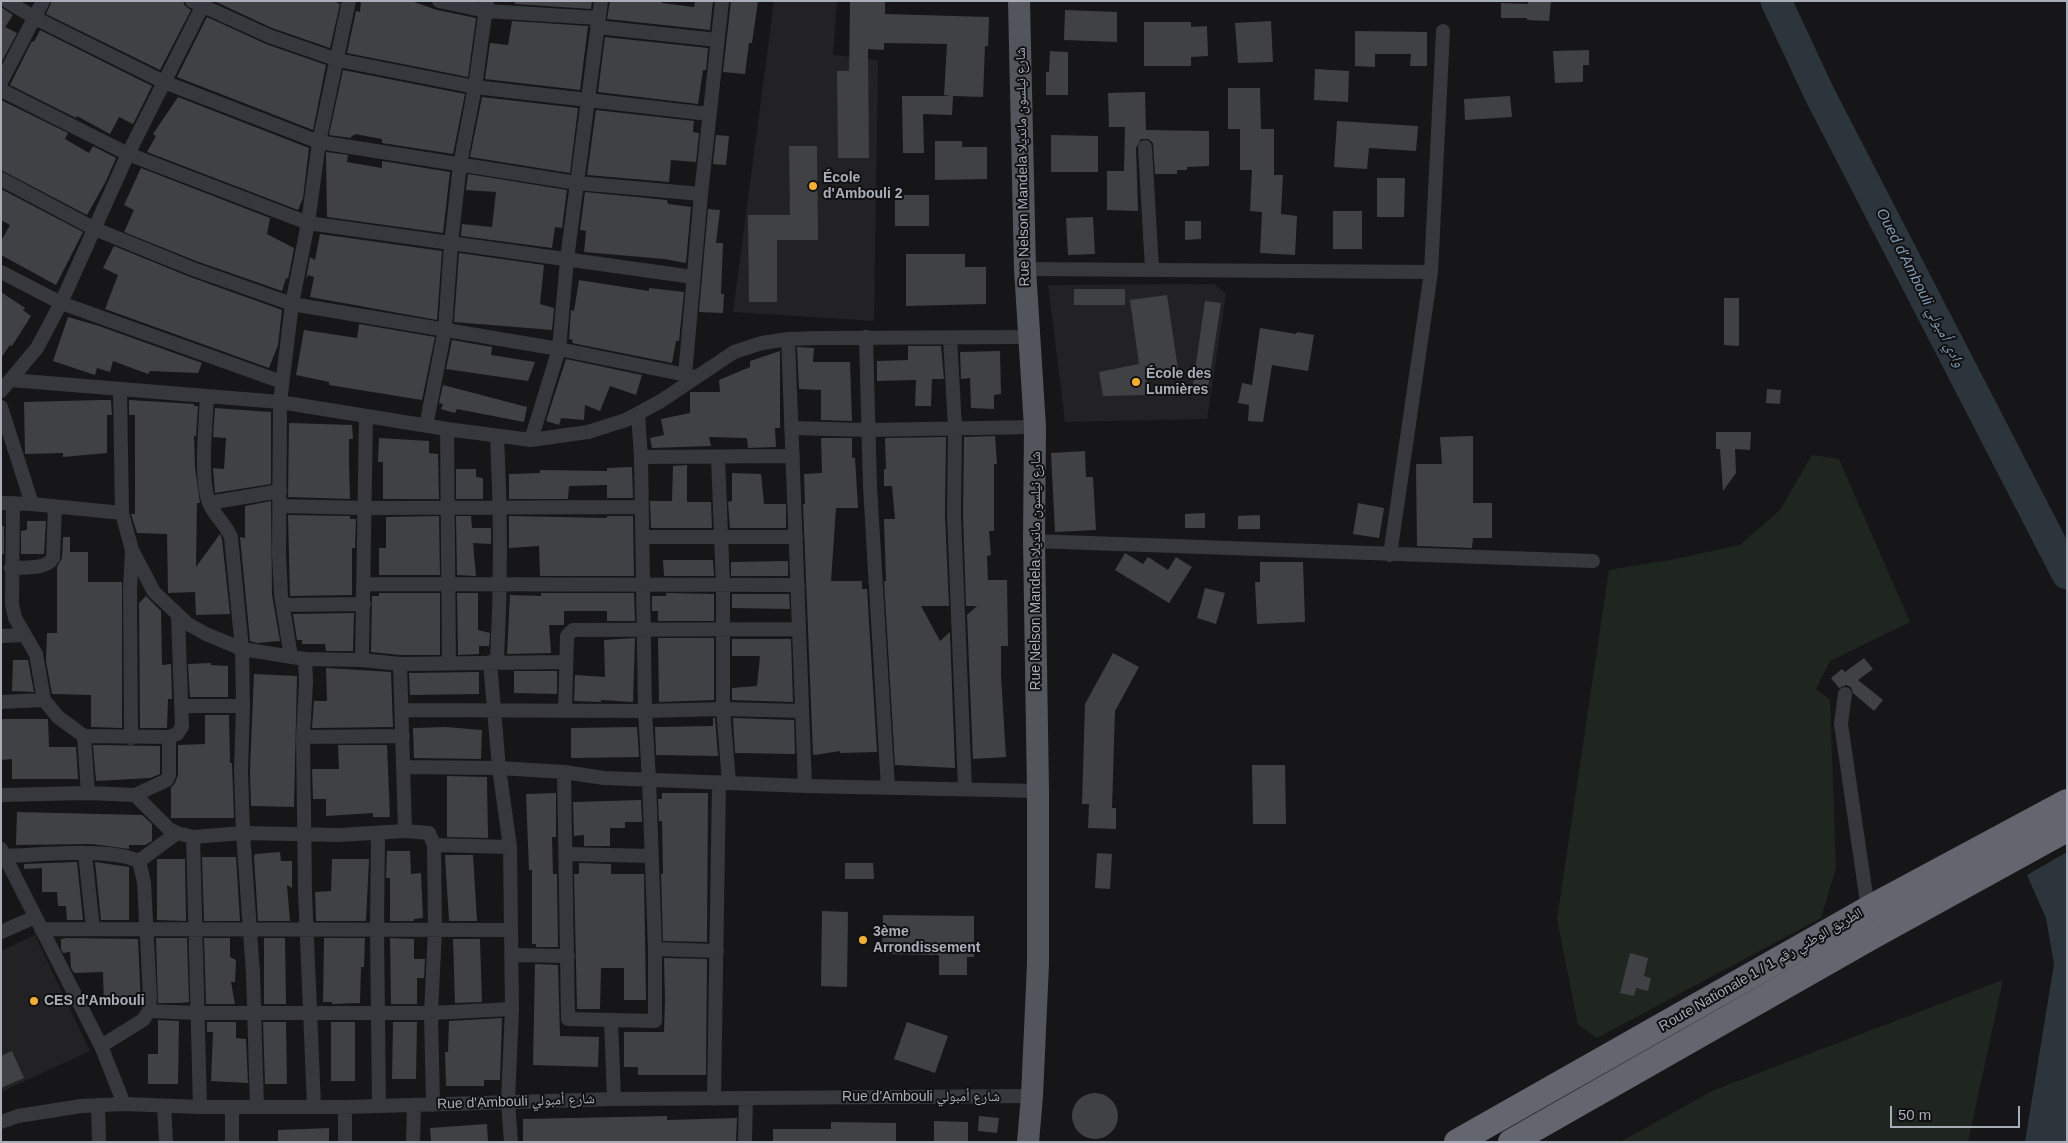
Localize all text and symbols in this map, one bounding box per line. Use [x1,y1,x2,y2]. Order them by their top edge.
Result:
street label: Rue Nelson Mandela شارع نيلسون مانديلا [1013,47,1033,287]
place label: École d'Ambouli 2 [823,170,903,202]
marker: École d'Ambouli 2 [807,180,819,192]
water label: Oued d'Ambouli وادي أمبولي [1872,206,1968,370]
place label: École des Lumières [1146,366,1211,398]
marker: École des Lumières [1130,376,1142,388]
street label: Rue Nelson Mandela شارع نيلسون مانديلا [1028,451,1044,691]
street label: Route Nationale 1 / الطريق الوطني رقم 1 [1656,905,1866,1035]
place label: 3ème Arrondissement [873,924,980,956]
marker: 3ème Arrondissement [857,934,869,946]
place label: CES d'Ambouli [44,993,145,1009]
marker: CES d'Ambouli [28,995,40,1007]
street label: Rue d'Ambouli شارع أمبولي [842,1089,1000,1105]
street label: Rue d'Ambouli شارع أمبولي [437,1091,595,1113]
scale bar [1893,1096,2023,1128]
text: 50 m [1898,1106,1931,1123]

